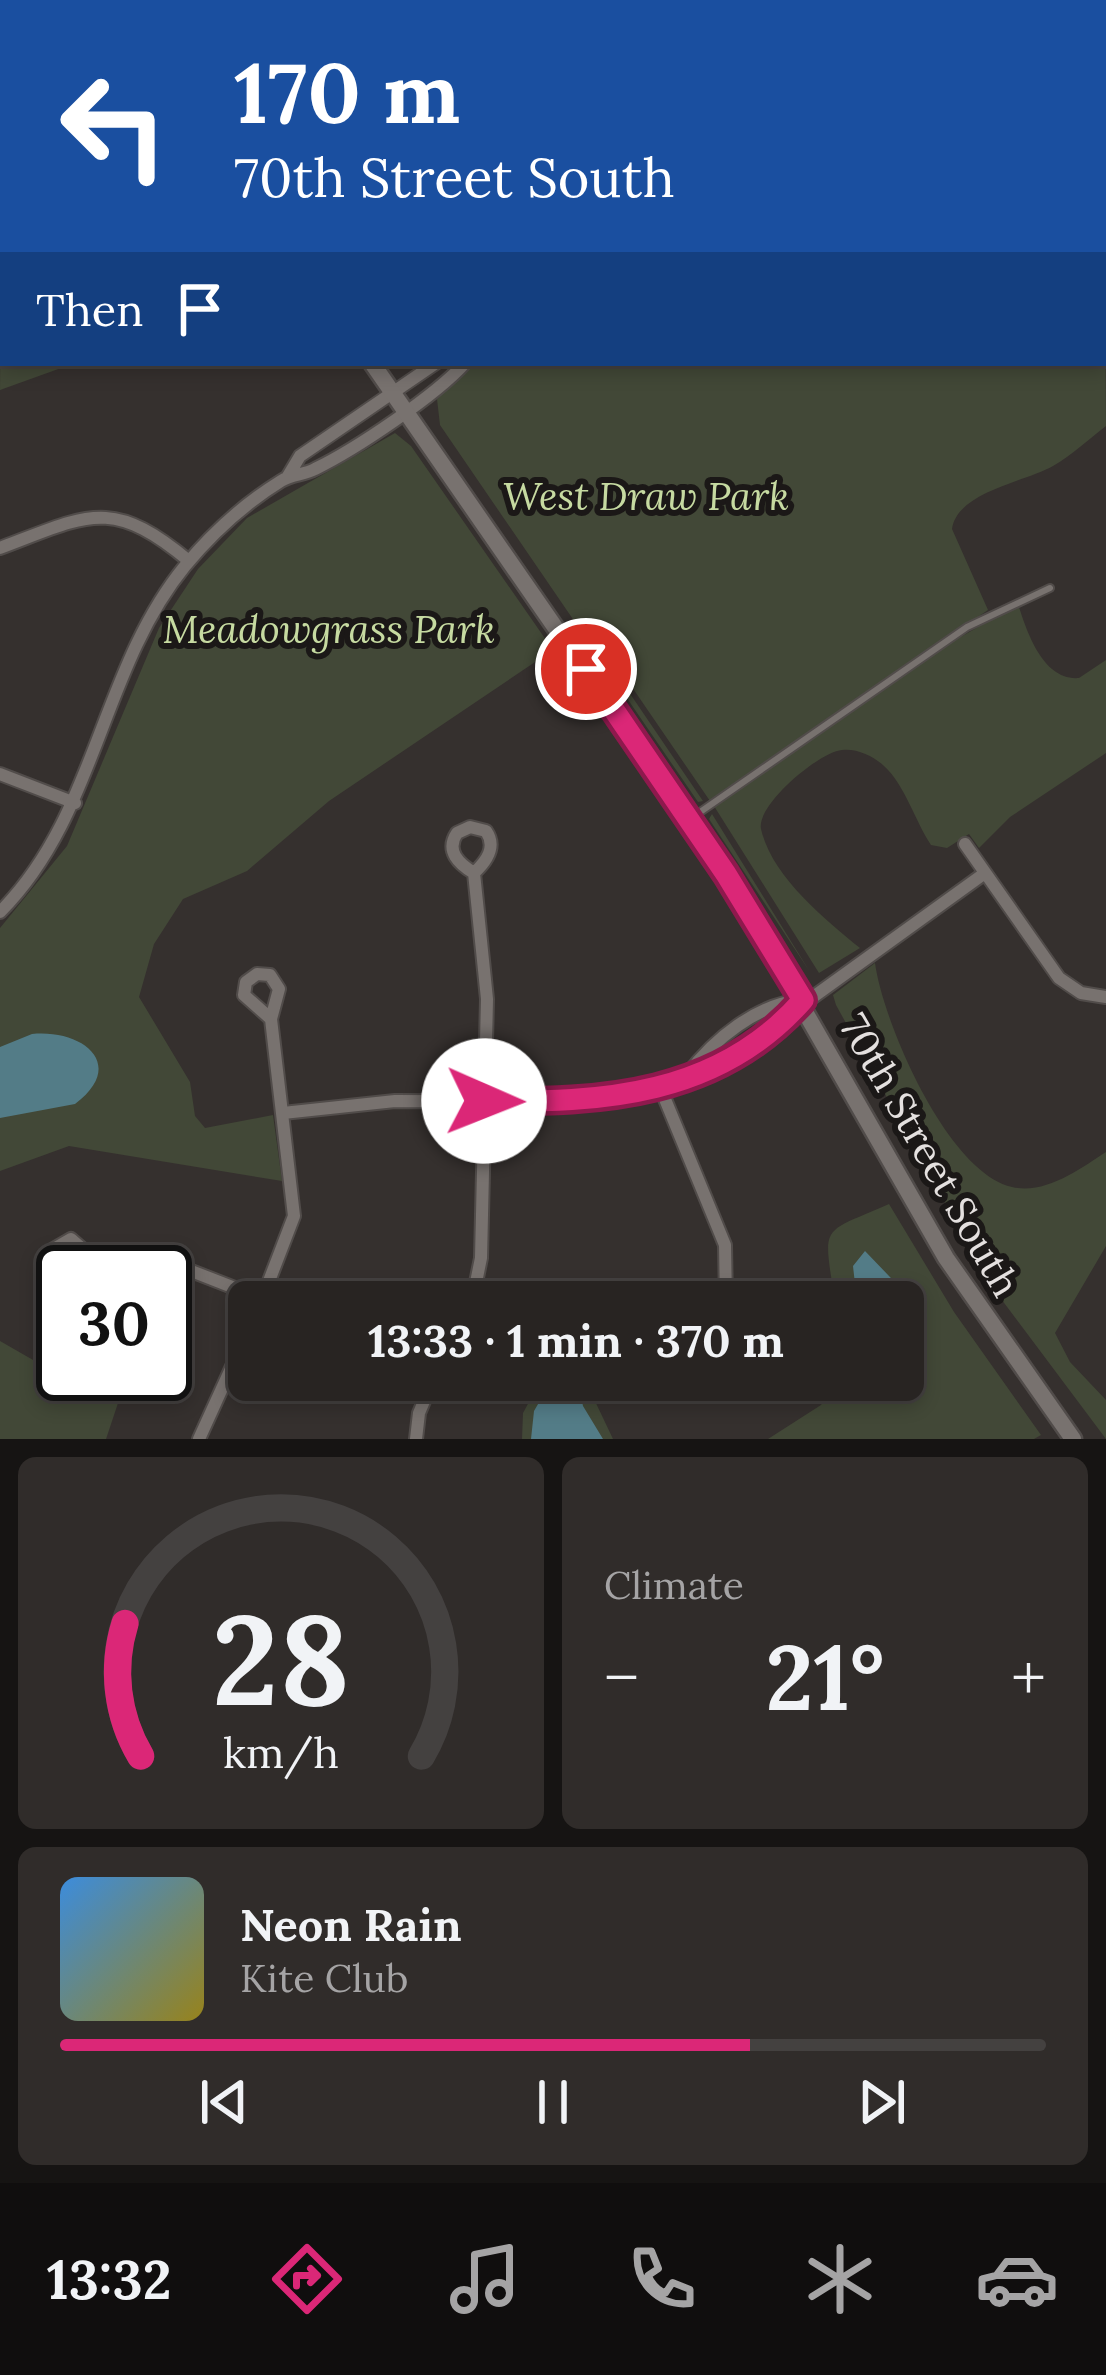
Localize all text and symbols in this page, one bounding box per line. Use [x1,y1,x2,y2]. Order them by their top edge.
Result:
text: 170 m [234,38,460,146]
icon: left [36,48,192,204]
text: 70th Street South [234,143,675,212]
icon: arrive [167,276,233,342]
text: Then [36,281,143,338]
park label: West Draw Park [503,471,789,521]
park label: Meadowgrass Park [163,604,495,654]
pin [535,618,637,720]
icon: arrive [553,636,619,702]
street label: 70th Street South [829,1005,1031,1305]
position arrow [421,1038,547,1164]
speed limit sign: 30 [36,1245,192,1401]
text: 13:33 · 1 min · 370 m [368,1312,784,1369]
text: Climate [604,1560,744,1610]
text: 28 [212,1579,350,1739]
text: 21° [766,1619,884,1735]
text: − [604,1635,639,1719]
text: + [1011,1635,1046,1719]
text: km/h [223,1725,339,1780]
text: Neon Rain [240,1896,462,1953]
text: Kite Club [240,1953,409,2003]
icon: previous [191,2069,257,2135]
icon: pause [520,2069,586,2135]
icon: next [849,2069,915,2135]
icon: directions [265,2237,349,2321]
icon: music [443,2237,527,2321]
icon: phone [620,2237,704,2321]
icon: climate [798,2237,882,2321]
icon: car [975,2237,1059,2321]
text: 13:32 [47,2245,171,2314]

